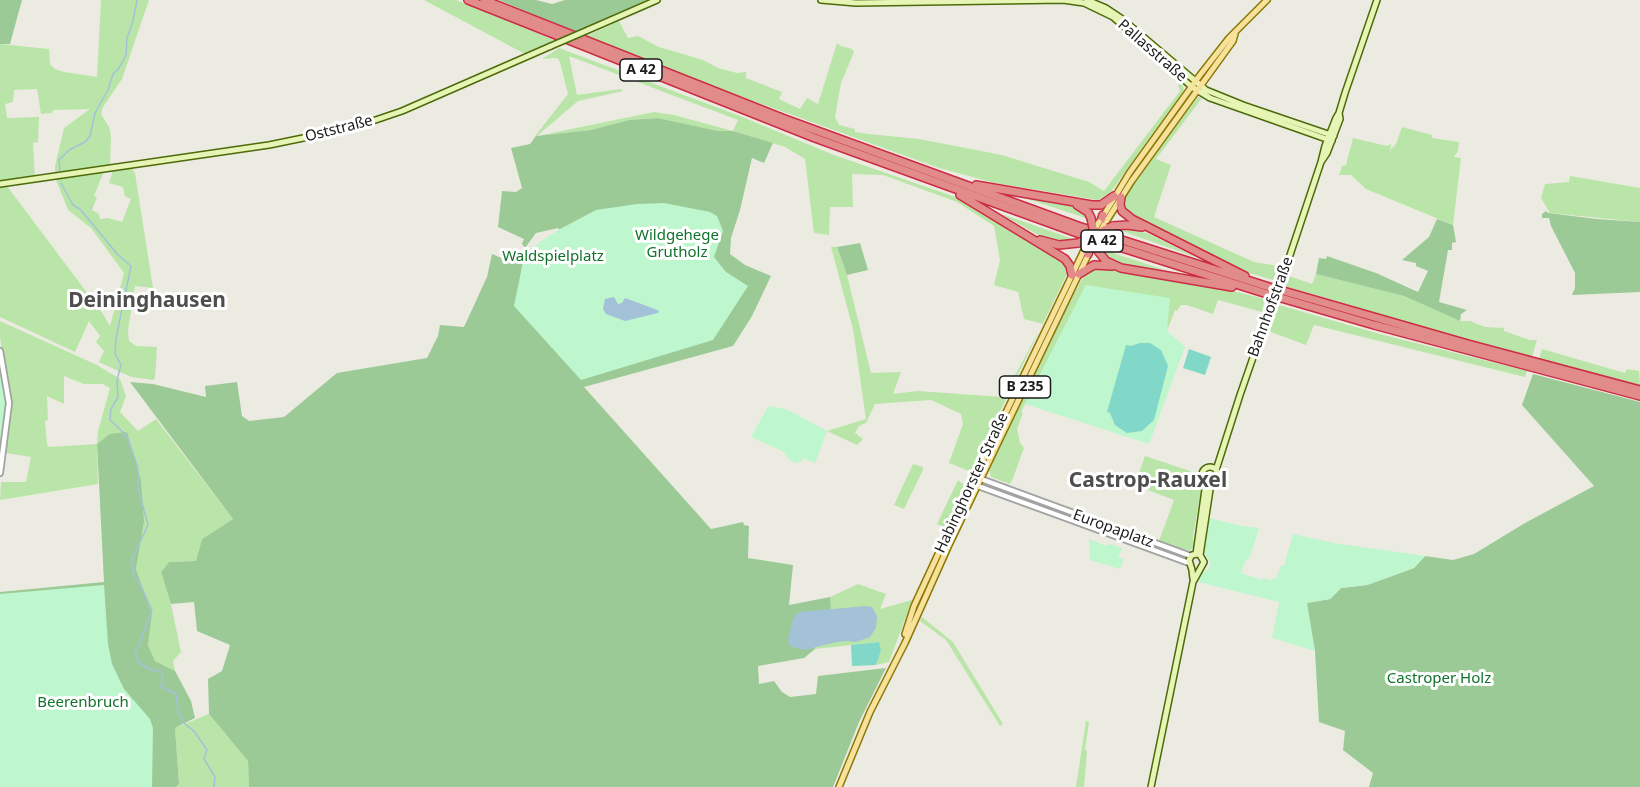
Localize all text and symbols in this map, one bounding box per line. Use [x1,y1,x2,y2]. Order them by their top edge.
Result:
street label: Pallasstraße [1114,16,1190,86]
road number: A 42 [620,59,662,81]
street label: Oststraße [303,112,375,146]
park label: Wildgehege Grutholz [635,227,719,262]
road number: A 42 [1081,230,1123,252]
park label: Waldspielplatz [502,248,604,266]
street label: Bahnhofstraße [1245,255,1297,359]
district label: Deininghausen [68,288,226,314]
road number: B 235 [1000,376,1050,398]
street label: Habinghorster Straße [932,410,1012,556]
district label: Castrop-Rauxel [1069,468,1227,494]
street label: Europaplatz [1070,506,1156,552]
park label: Castroper Holz [1387,670,1491,688]
park label: Beerenbruch [37,694,129,712]

